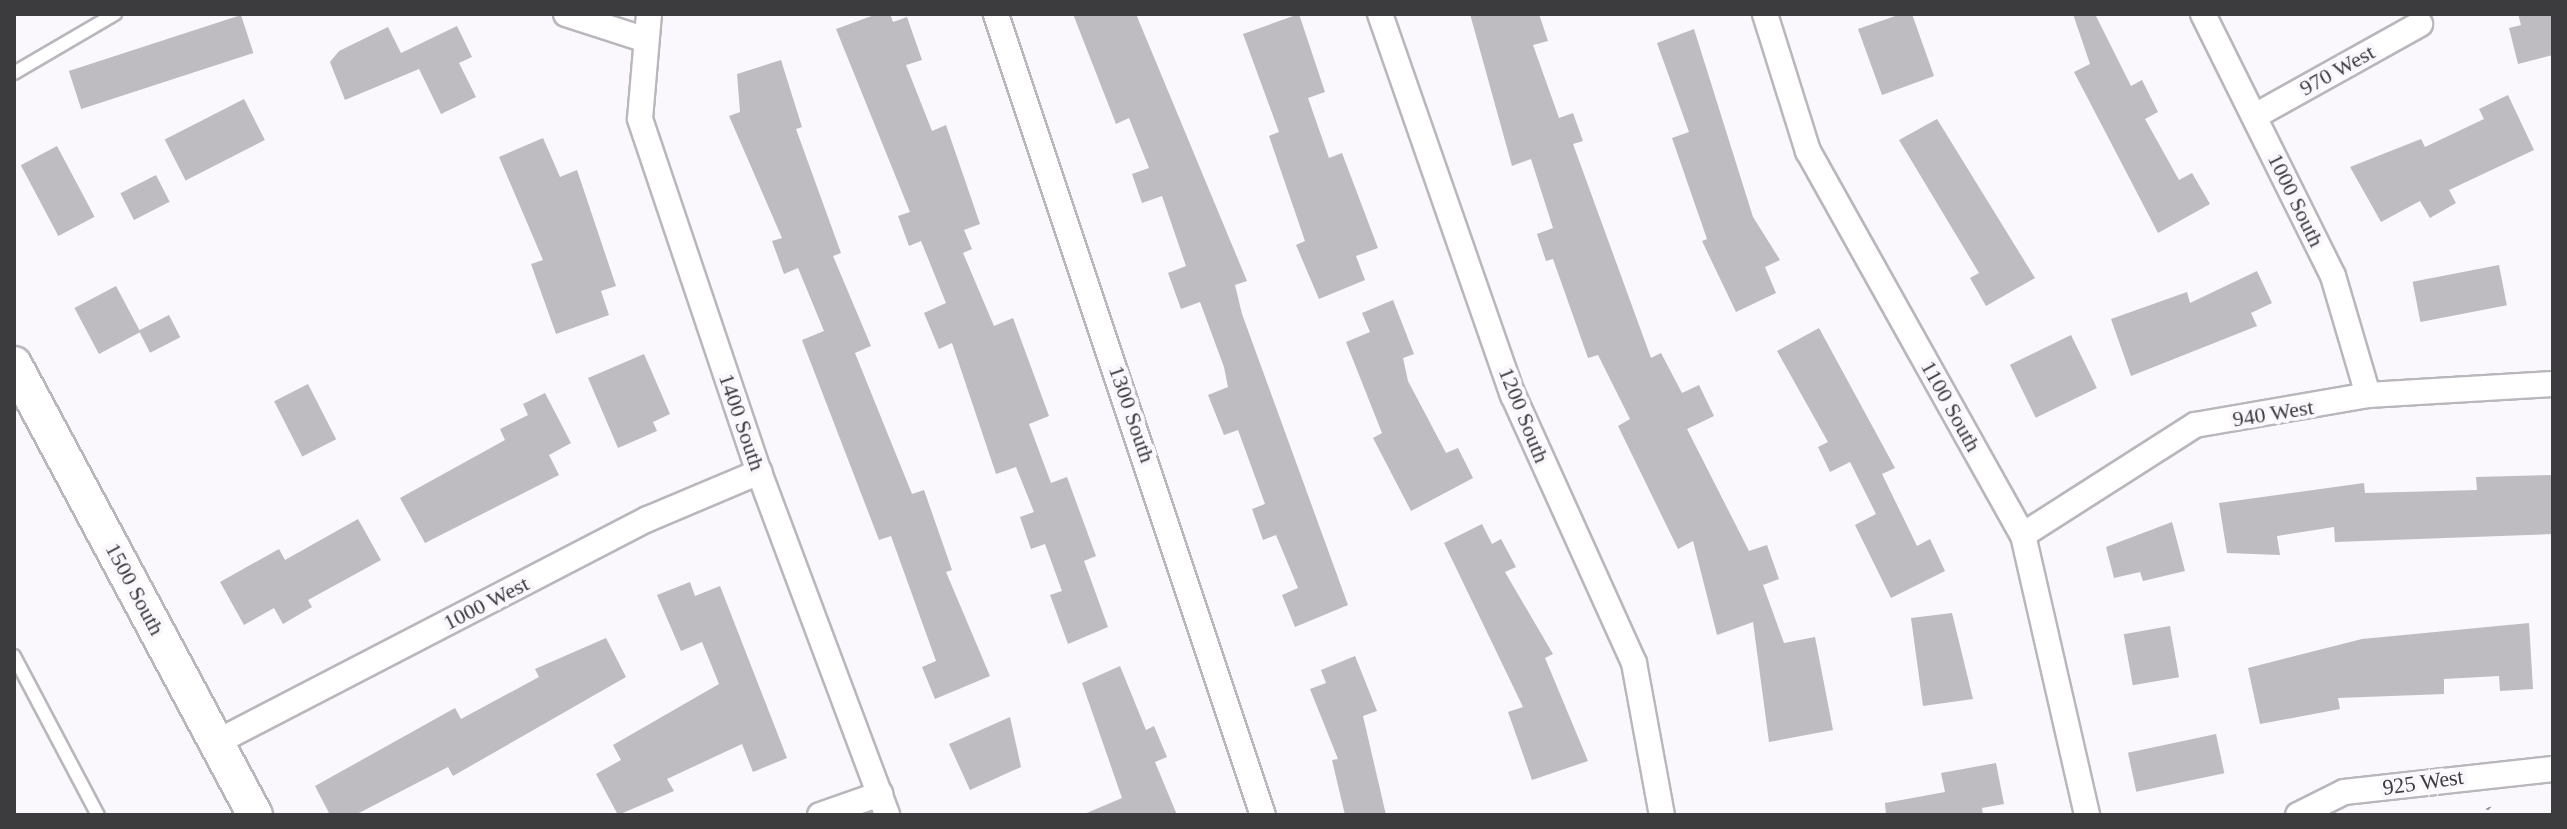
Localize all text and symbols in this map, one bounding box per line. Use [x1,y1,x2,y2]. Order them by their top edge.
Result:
street label: 970 West [2295,39,2379,101]
street label: 1000 South [2262,149,2330,251]
street label: 1100 South [1915,356,1987,456]
street label: 1300 South [1103,362,1161,466]
street label: 1200 South [1493,363,1555,467]
street label: 1400 South [713,370,771,474]
street label: 940 West [2230,394,2316,432]
street label: 1500 South [100,538,170,640]
street label: 1000 West [439,570,533,636]
street label: 925 West [2381,763,2465,801]

